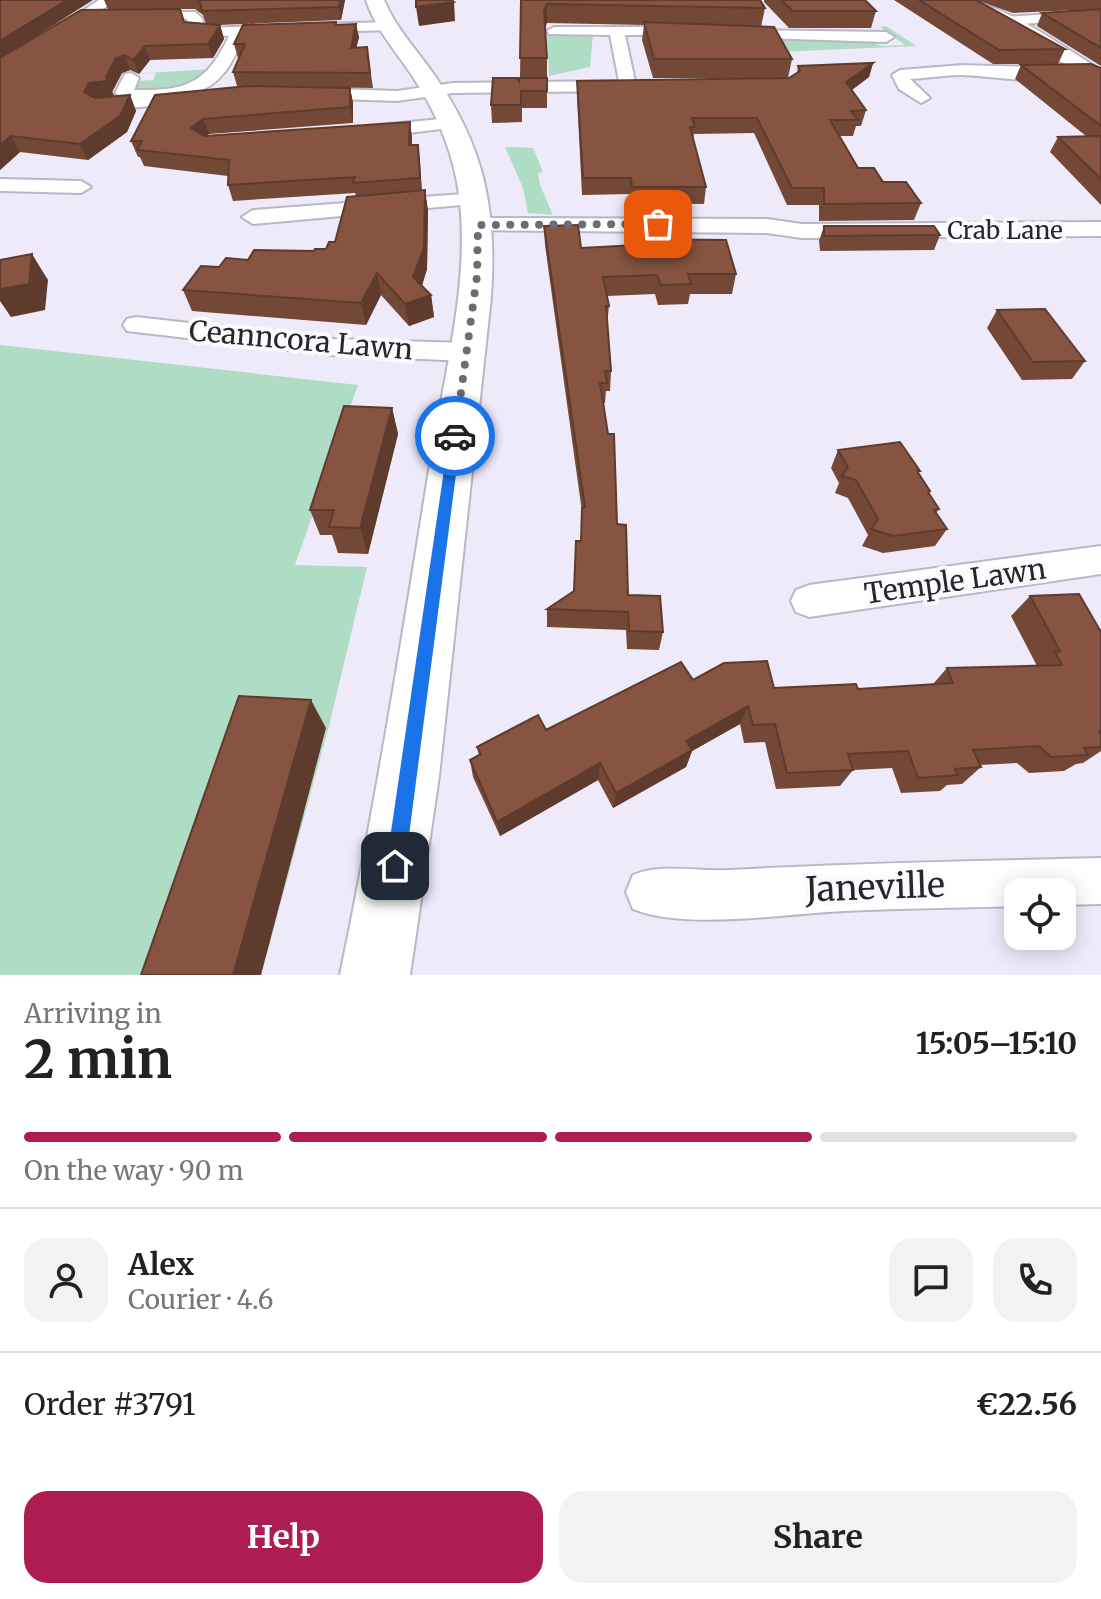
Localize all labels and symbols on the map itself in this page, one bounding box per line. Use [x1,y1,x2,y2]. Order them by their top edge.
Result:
pin [624,190,692,258]
street label: Crab Lane [947,215,1063,246]
street label: Ceanncora Lawn [188,312,414,368]
courier [415,396,495,476]
street label: Temple Lawn [862,550,1048,612]
pin [361,832,429,900]
street label: Janeville [804,864,945,910]

